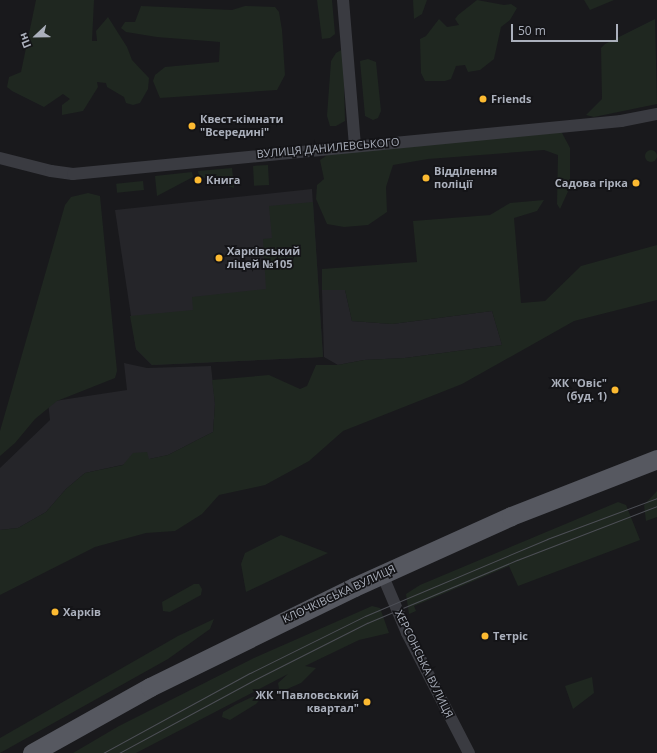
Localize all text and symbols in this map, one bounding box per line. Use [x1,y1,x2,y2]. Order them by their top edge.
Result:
north arrow [16,16,56,56]
scale bar [513,16,620,42]
text: 50 m [518,22,546,39]
text: Пн [15,31,34,51]
place label: Friends [491,92,532,106]
marker: Friends [478,94,488,104]
place label: Квест-кімнати "Всередині" [200,113,283,139]
marker: Квест-кімнати "Всередині" [187,121,197,131]
street label: ВУЛИЦЯ ДАНИЛЕВСЬКОГО [256,135,400,161]
place label: Відділення поліції [434,165,497,191]
place label: Книга [206,173,240,187]
marker: Відділення поліції [421,173,431,183]
marker: Книга [193,175,203,185]
place label: Садова гірка [555,176,628,190]
marker: Садова гірка [631,178,641,188]
place label: Харківський ліцей №105 [227,245,300,271]
marker: Харківський ліцей №105 [214,253,224,263]
place label: ЖК "Овіс" (буд. 1) [551,377,607,403]
marker: ЖК "Овіс" (буд. 1) [610,385,620,395]
street label: КЛОЧКІВСЬКА ВУЛИЦЯ [280,562,398,626]
place label: Харків [63,605,101,619]
marker: Харків [50,607,60,617]
street label: ХЕРСОНСЬКА ВУЛИЦЯ [392,608,456,720]
place label: Тетріс [493,629,528,643]
marker: Тетріс [480,631,490,641]
place label: ЖК "Павловський квартал" [256,689,359,715]
marker: ЖК "Павловський квартал" [362,697,372,707]

